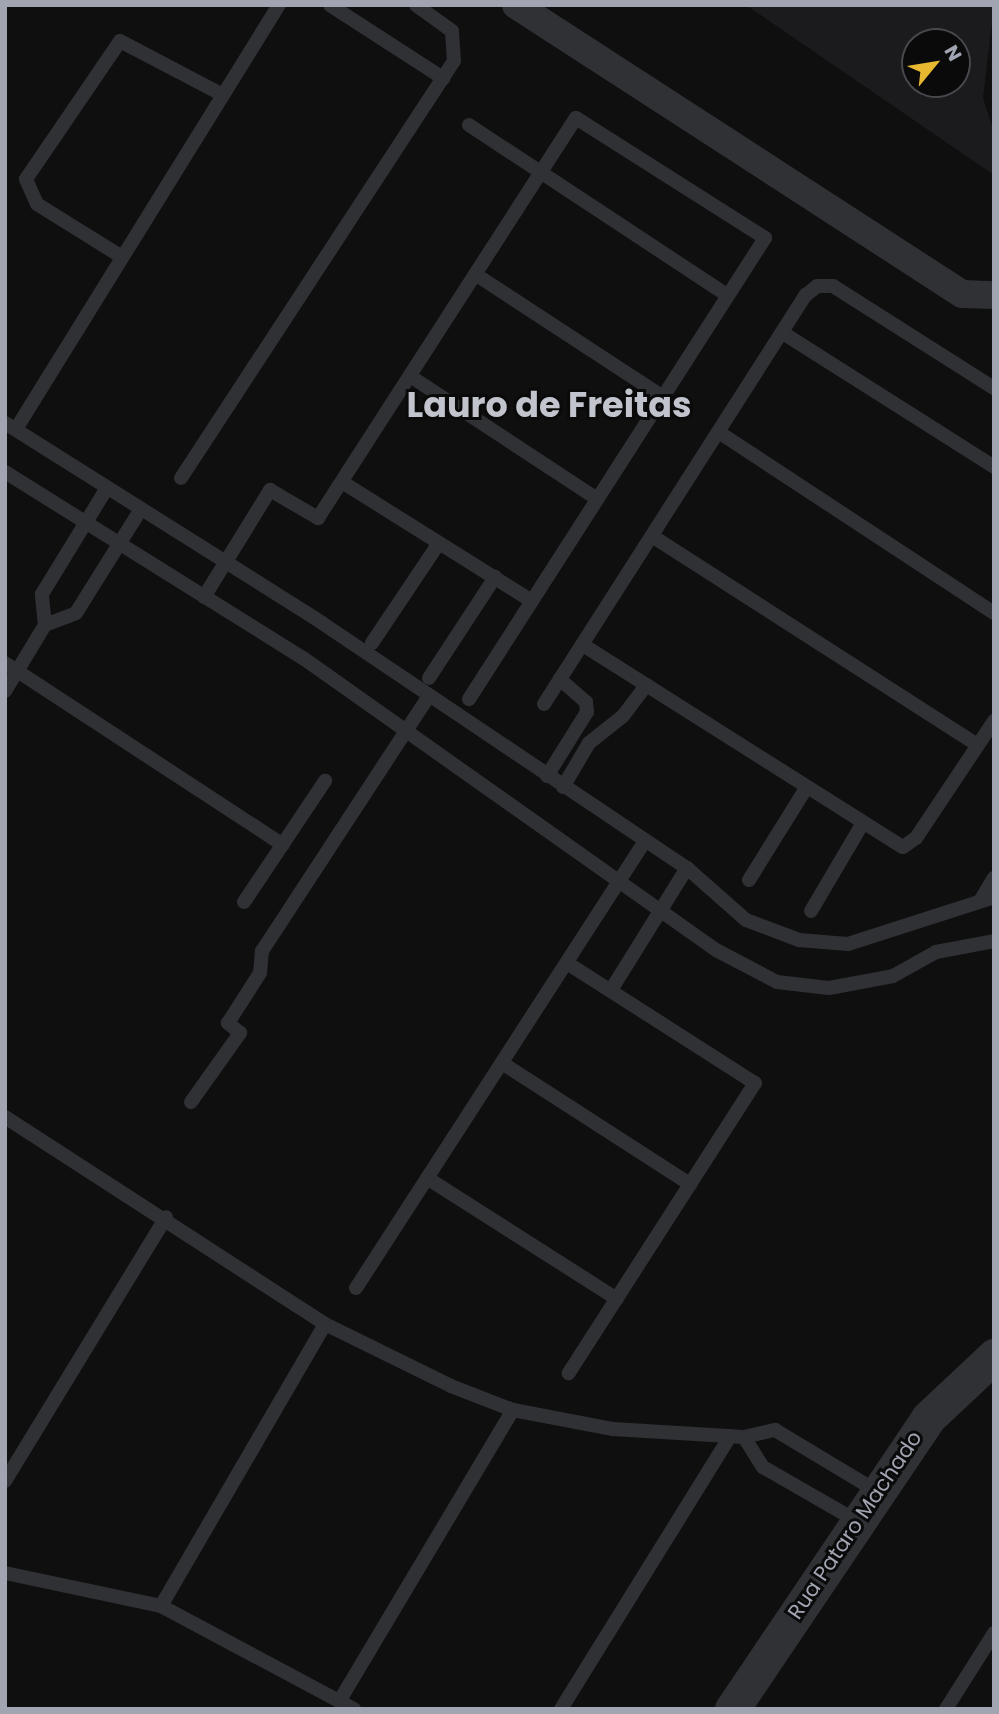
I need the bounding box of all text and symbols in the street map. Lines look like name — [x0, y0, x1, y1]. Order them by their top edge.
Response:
north arrow — [901, 28, 971, 98]
text: N — [938, 40, 968, 66]
district label: Lauro de Freitas — [406, 384, 692, 426]
street label: Rua Pataro Machado — [783, 1426, 927, 1624]

